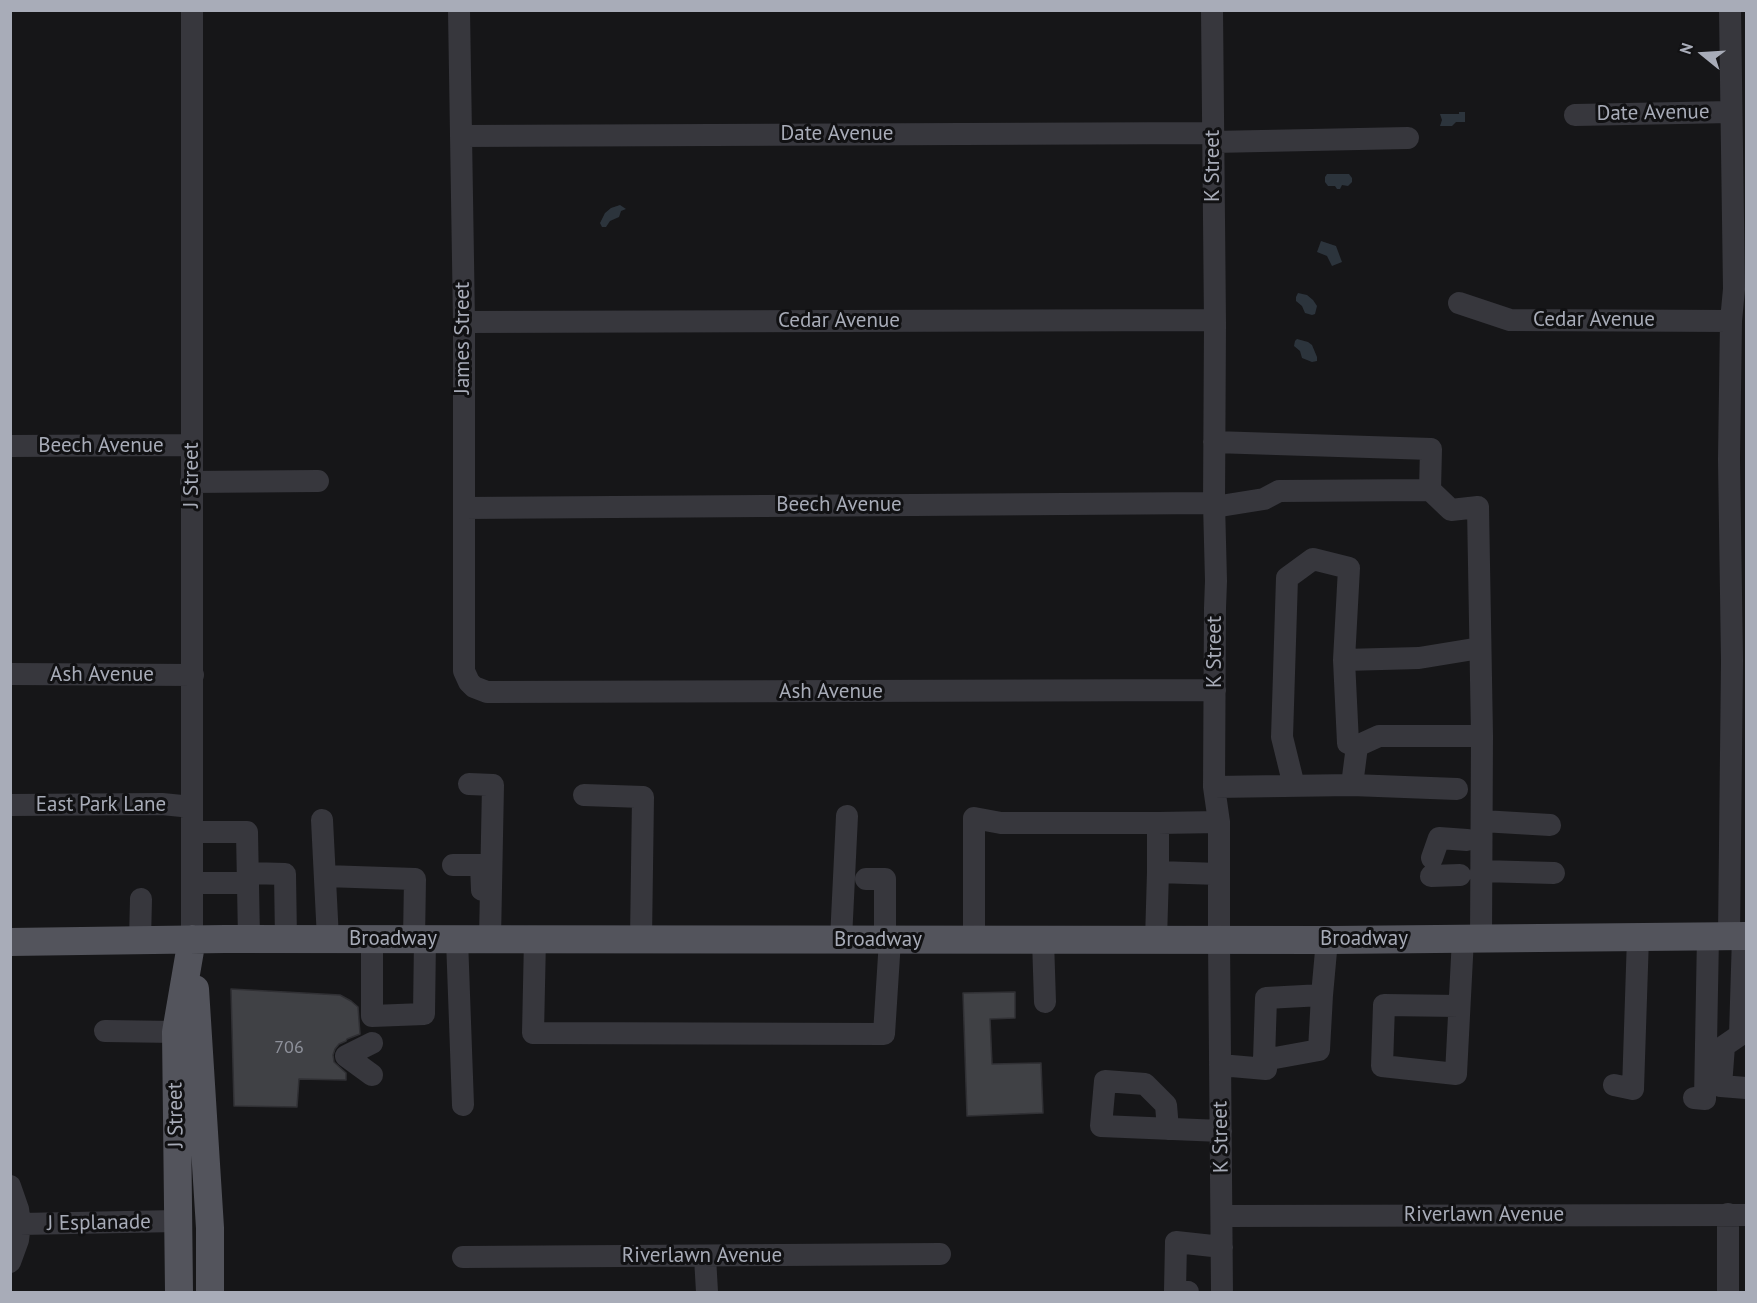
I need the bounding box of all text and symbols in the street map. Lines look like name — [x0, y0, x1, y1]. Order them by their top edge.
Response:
north arrow — [1673, 24, 1733, 84]
text: N — [1675, 40, 1697, 57]
street label: Date Avenue — [1596, 99, 1710, 127]
street label: Date Avenue — [781, 121, 893, 147]
street label: K Street — [1200, 130, 1226, 202]
street label: James Street — [450, 282, 476, 394]
street label: Cedar Avenue — [1533, 307, 1655, 333]
street label: Cedar Avenue — [778, 308, 900, 334]
street label: Beech Avenue — [38, 433, 164, 459]
street label: J Street — [179, 442, 205, 508]
street label: Beech Avenue — [776, 492, 902, 518]
street label: K Street — [1202, 616, 1228, 688]
street label: Ash Avenue — [50, 662, 154, 688]
street label: Ash Avenue — [779, 679, 883, 705]
street label: East Park Lane — [36, 792, 166, 818]
street label: Broadway — [349, 926, 437, 952]
street label: Broadway — [1320, 926, 1408, 952]
street label: Broadway — [834, 927, 922, 953]
house number: 706 — [274, 1037, 304, 1059]
street label: J Street — [163, 1082, 189, 1148]
street label: K Street — [1208, 1101, 1234, 1173]
street label: Riverlawn Avenue — [1404, 1202, 1564, 1228]
street label: J Esplanade — [47, 1209, 151, 1237]
street label: Riverlawn Avenue — [622, 1243, 782, 1269]

